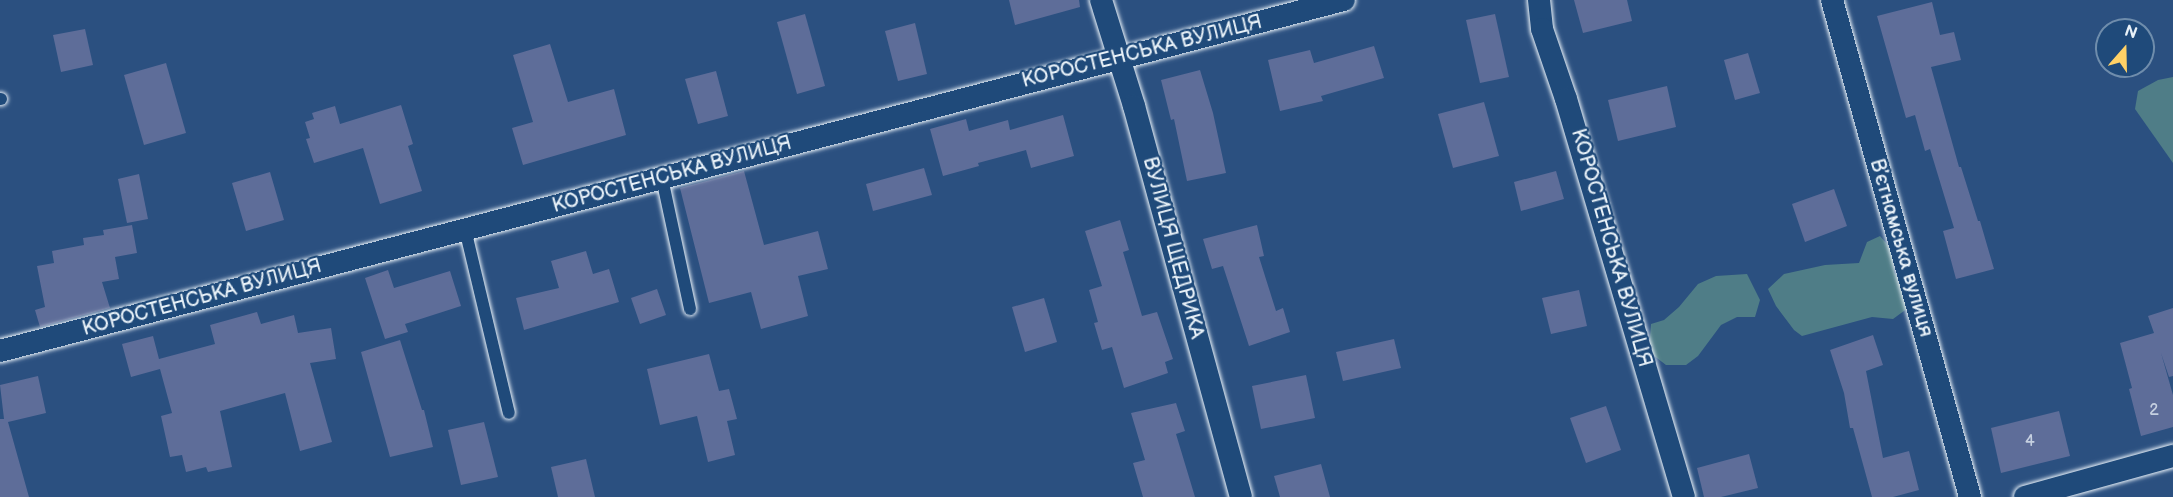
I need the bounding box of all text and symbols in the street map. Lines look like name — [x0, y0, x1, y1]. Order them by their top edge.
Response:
street label: КОРОСТЕНСЬКА ВУЛИЦЯ — [1019, 11, 1265, 93]
north arrow — [2095, 18, 2155, 78]
text: N — [2122, 22, 2140, 43]
street label: КОРОСТЕНСЬКА ВУЛИЦЯ — [1565, 126, 1657, 370]
street label: КОРОСТЕНСЬКА ВУЛИЦЯ — [550, 131, 794, 219]
street label: ВУЛИЦЯ ЩЕДРИКА — [1137, 154, 1209, 342]
street label: Вʼєтнамська вулиця — [1864, 156, 1938, 340]
street label: КОРОСТЕНСЬКА ВУЛИЦЯ — [80, 254, 324, 342]
house number: 2 — [2149, 401, 2159, 421]
house number: 4 — [2025, 432, 2035, 452]

